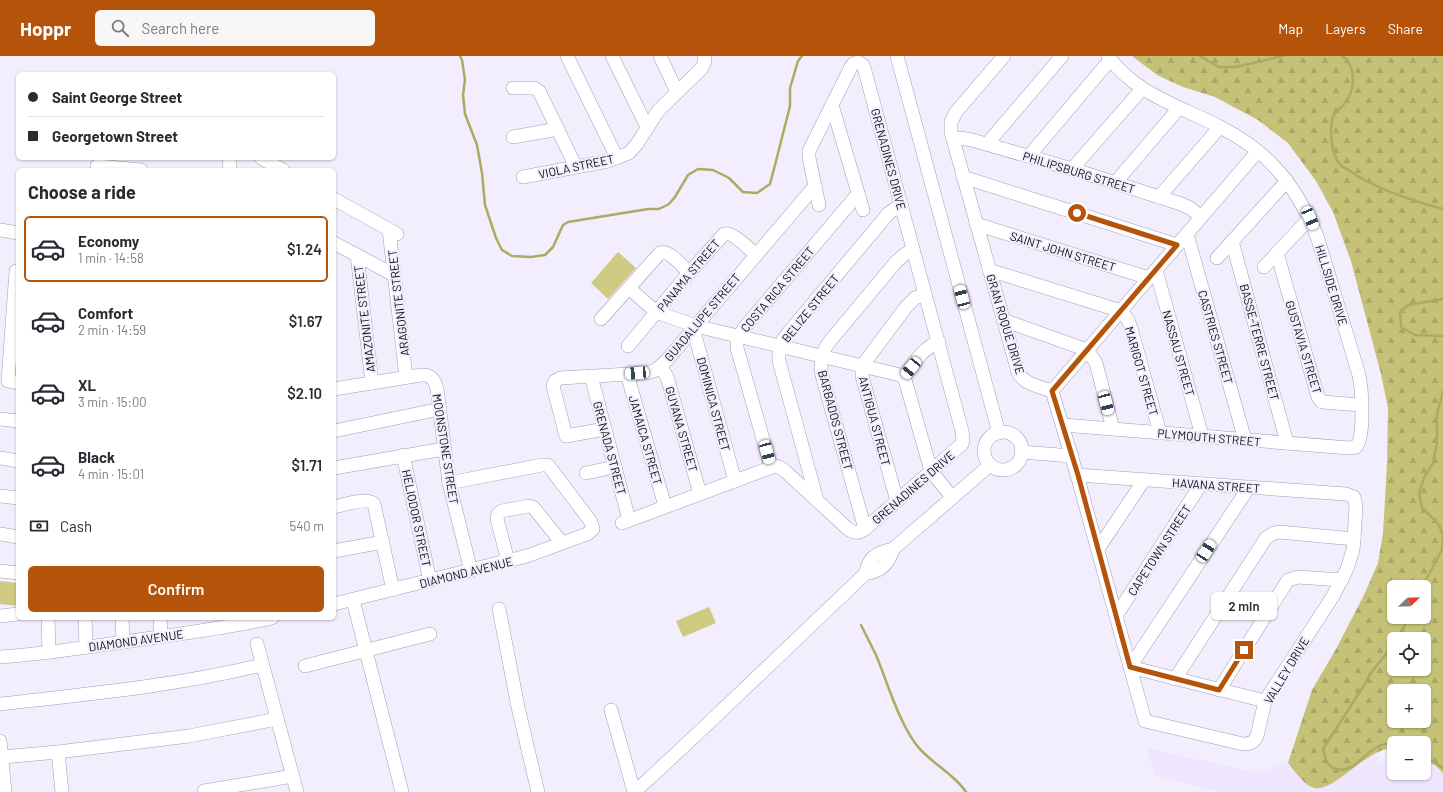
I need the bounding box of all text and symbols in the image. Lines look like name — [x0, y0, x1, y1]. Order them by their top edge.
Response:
search box — [95, 10, 375, 46]
text: Hoppr — [20, 17, 71, 40]
icon: search — [109, 17, 131, 39]
text: Search here — [141, 19, 219, 37]
text: Map — [1278, 20, 1303, 37]
text: Layers — [1325, 20, 1366, 37]
text: Share — [1388, 20, 1423, 37]
text: Saint George Street — [52, 88, 182, 106]
street label: GRENADINES DRIVE — [869, 107, 909, 211]
text: Georgetown Street — [52, 127, 178, 145]
street label: PHILIPSBURG STREET — [1021, 148, 1137, 196]
street label: VIOLA STREET — [537, 151, 615, 181]
text: Choose a ride — [28, 181, 136, 203]
route start — [1068, 204, 1086, 222]
car — [1300, 205, 1320, 231]
street label: SAINT JOHN STREET — [1009, 228, 1118, 274]
icon: car — [30, 231, 66, 267]
text: Economy — [78, 232, 139, 250]
street label: PANAMA STREET — [654, 236, 722, 314]
text: $1.24 — [287, 240, 322, 258]
street label: COSTA RICA STREET — [737, 243, 817, 334]
street label: HILLSIDE DRIVE — [1313, 243, 1351, 327]
street label: ARAGONITE STREET — [385, 249, 411, 357]
text: 1 min · 14:58 — [78, 250, 144, 266]
street label: AMAZONITE STREET — [350, 265, 377, 373]
street label: GUADALUPE STREET — [661, 270, 743, 364]
street label: BELIZE STREET — [778, 271, 842, 345]
street label: GRAN ROQUE DRIVE — [984, 272, 1028, 376]
street label: BASSE-TERRE STREET — [1238, 282, 1282, 402]
car — [953, 284, 971, 310]
street label: CASTRIES STREET — [1196, 288, 1236, 386]
street label: GUSTAVIA STREET — [1283, 299, 1325, 396]
icon: car — [30, 303, 66, 339]
text: Comfort — [78, 304, 133, 322]
street label: NASSAU STREET — [1160, 308, 1198, 398]
text: $1.67 — [289, 312, 322, 330]
text: 2 min · 14:59 — [78, 322, 146, 338]
street label: MARIGOT STREET — [1123, 325, 1162, 418]
street label: DOMINICA STREET — [695, 355, 733, 453]
car — [899, 355, 923, 381]
car — [625, 366, 649, 380]
street label: BARBADOS STREET — [816, 368, 856, 472]
icon: car — [30, 375, 66, 411]
street label: ANTIGUA STREET — [856, 375, 894, 468]
text: XL — [78, 376, 96, 394]
text: $2.10 — [287, 384, 322, 402]
street label: GUYANA STREET — [663, 385, 701, 474]
car — [1097, 390, 1115, 416]
street label: MOONSTONE STREET — [430, 393, 462, 506]
text: 3 min · 15:00 — [78, 394, 147, 410]
street label: JAMAICA STREET — [627, 394, 665, 486]
street label: GRENADA STREET — [591, 400, 629, 497]
street label: PLYMOUTH STREET — [1157, 426, 1261, 449]
car — [758, 439, 776, 465]
icon: car — [30, 447, 66, 483]
street label: GRENADINES DRIVE — [869, 447, 957, 527]
text: Black — [78, 448, 115, 466]
text: $1.71 — [291, 456, 322, 474]
text: 4 min · 15:01 — [78, 466, 144, 482]
street label: HELIODOR STREET — [400, 468, 434, 568]
street label: HAVANA STREET — [1172, 475, 1261, 495]
street label: CAPETOWN STREET — [1124, 502, 1194, 598]
icon: cash — [28, 515, 50, 537]
text: Cash — [60, 517, 92, 535]
text: 540 m — [289, 518, 324, 534]
car — [1194, 538, 1218, 564]
street label: DIAMOND AVENUE — [418, 554, 514, 590]
button: Confirm — [28, 566, 324, 612]
north arrow — [1387, 580, 1431, 624]
map controls — [1387, 580, 1431, 780]
callout: 2 min — [1211, 592, 1277, 620]
text: 2 min — [1229, 598, 1259, 614]
street label: DIAMOND AVENUE — [88, 626, 184, 654]
button: locate — [1387, 632, 1431, 676]
street label: VALLEY DRIVE — [1261, 634, 1311, 706]
route end — [1235, 641, 1253, 659]
button: + — [1387, 684, 1431, 728]
button: − — [1387, 736, 1431, 780]

